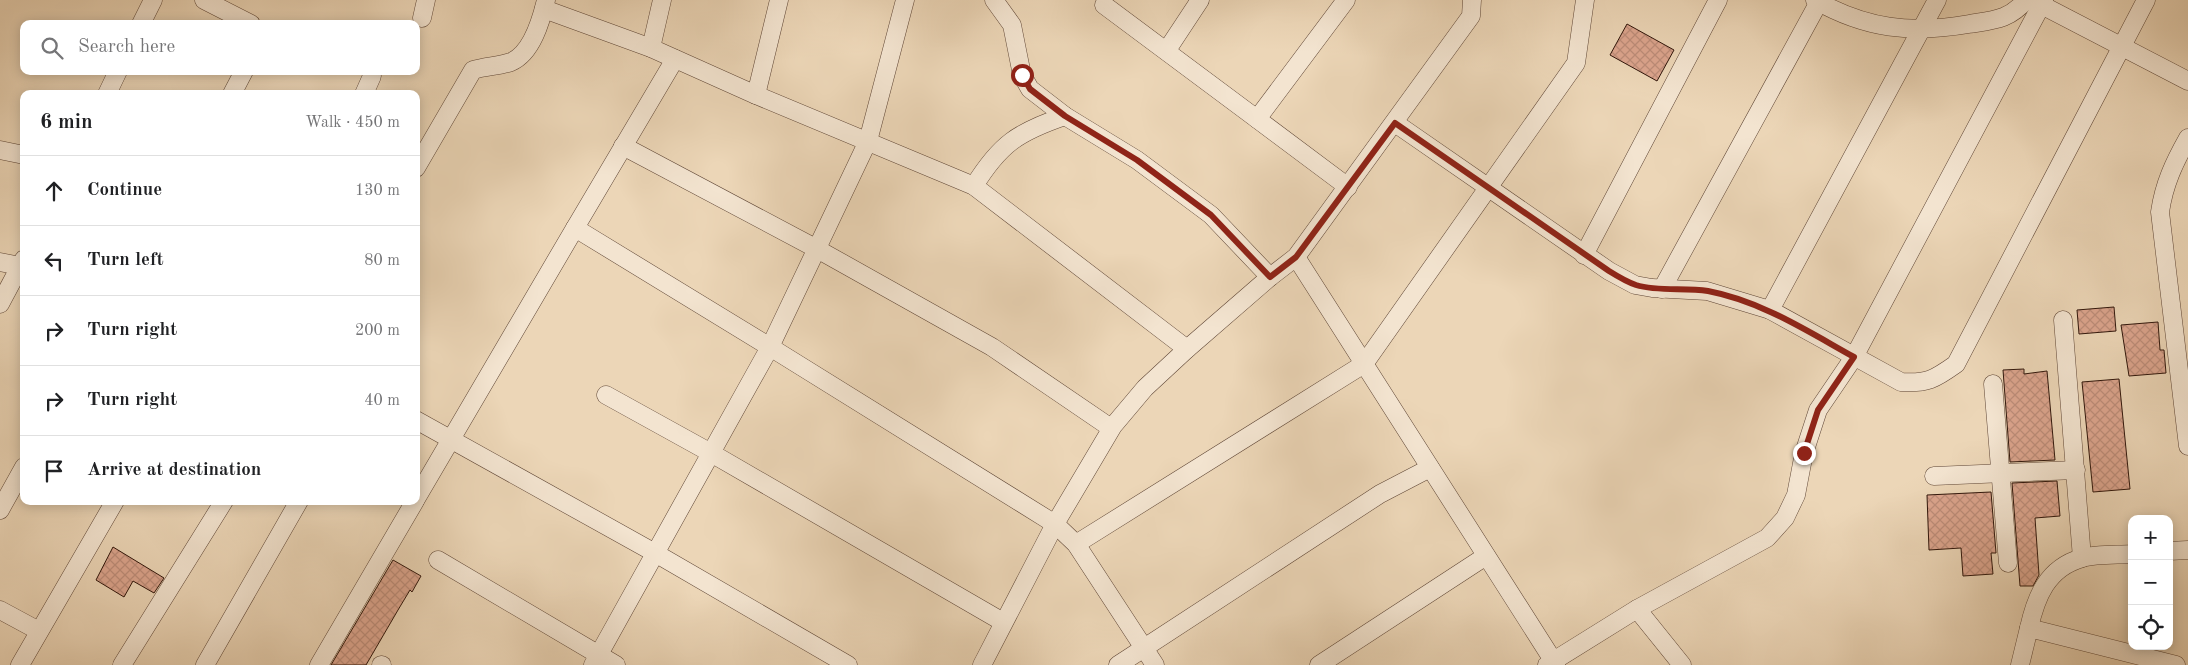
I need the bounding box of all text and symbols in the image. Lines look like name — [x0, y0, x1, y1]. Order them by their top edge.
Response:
search box — [20, 20, 420, 75]
icon: search — [38, 34, 66, 62]
text: Search here — [78, 38, 175, 57]
route start — [1011, 64, 1034, 87]
text: 6 min — [40, 112, 93, 133]
text: Walk · 450 m — [305, 115, 400, 131]
icon: ahead — [40, 177, 68, 205]
text: Continue — [87, 181, 162, 200]
text: 130 m — [355, 183, 400, 199]
icon: left — [40, 247, 68, 275]
text: Turn left — [87, 251, 164, 270]
text: 80 m — [364, 253, 400, 269]
icon: right — [40, 317, 68, 345]
text: Turn right — [87, 321, 177, 340]
text: 200 m — [355, 323, 400, 339]
icon: right — [40, 387, 68, 415]
text: Turn right — [87, 391, 177, 410]
text: 40 m — [364, 393, 400, 409]
route end — [1793, 442, 1816, 465]
icon: arrive — [40, 457, 68, 485]
text: Arrive at destination — [87, 461, 261, 480]
map controls — [2128, 515, 2173, 650]
button: + — [2128, 515, 2173, 560]
button: − — [2128, 560, 2173, 605]
button: locate — [2128, 605, 2173, 650]

